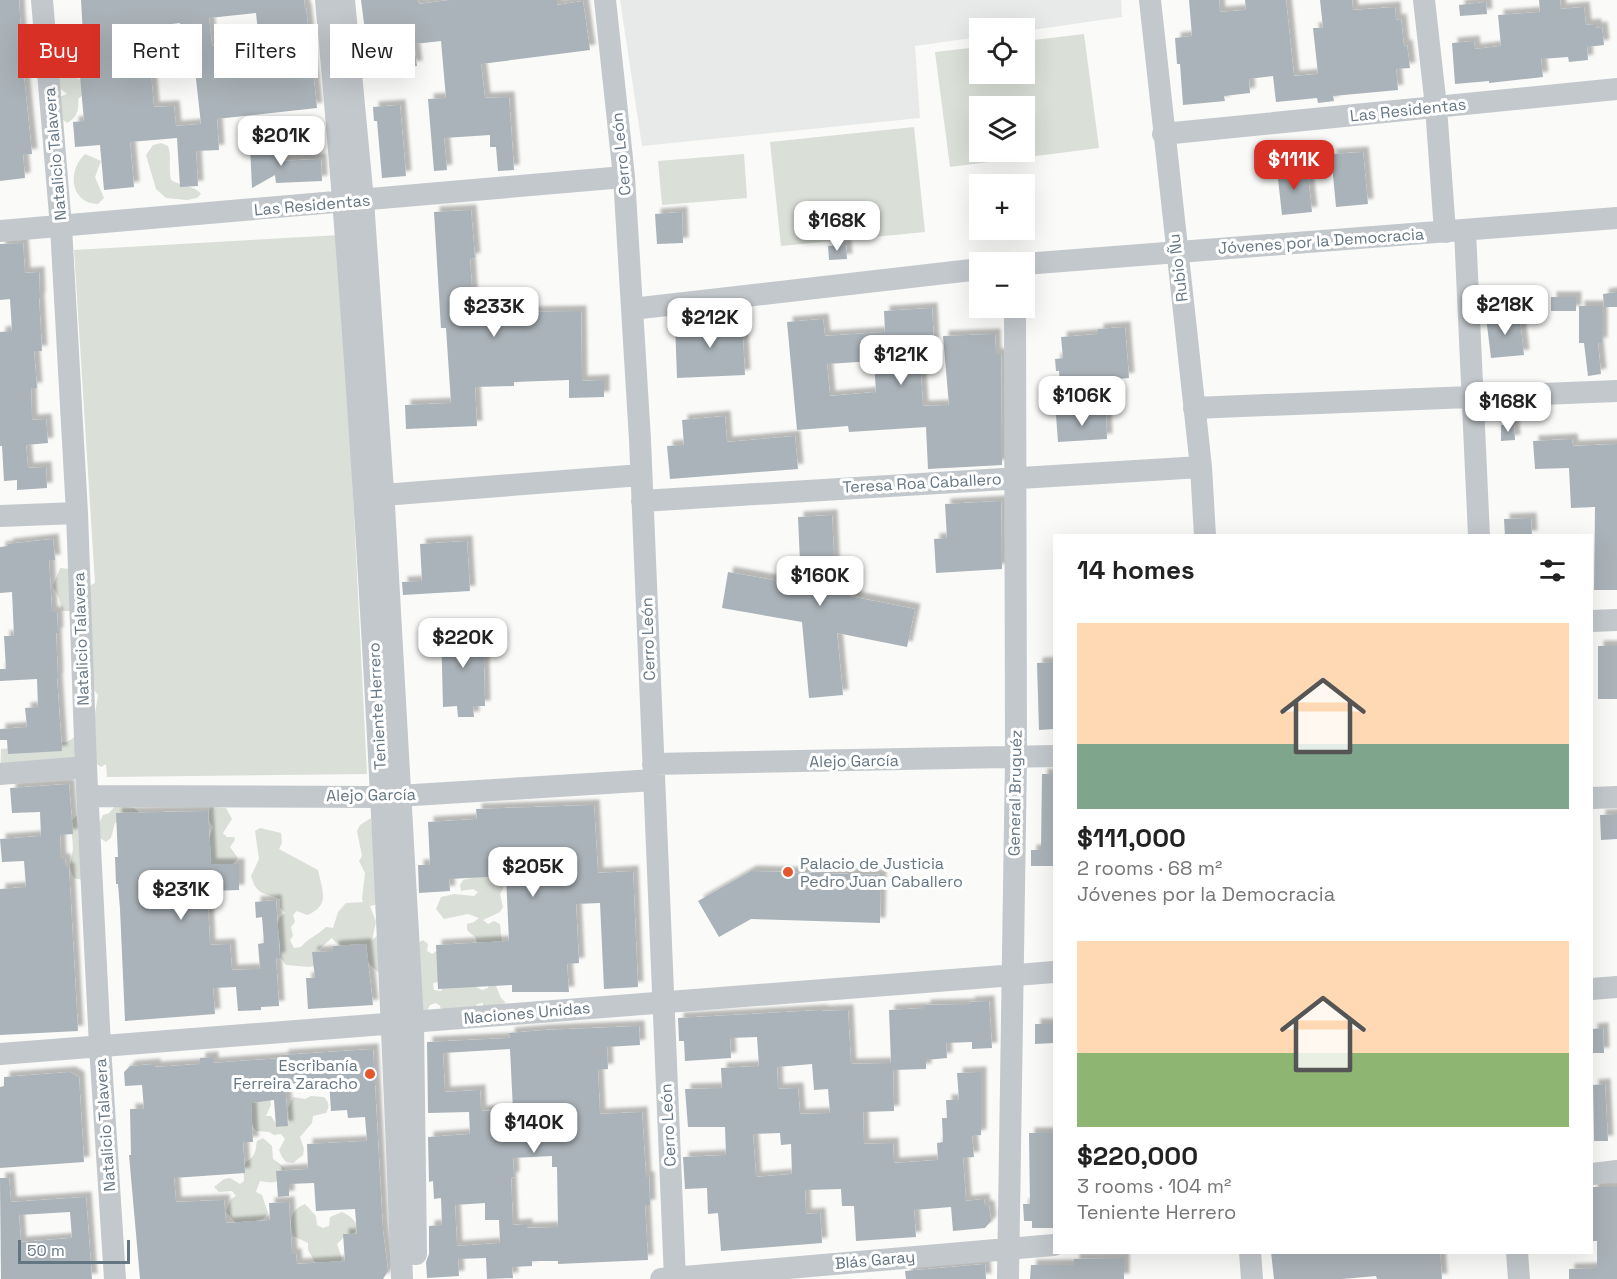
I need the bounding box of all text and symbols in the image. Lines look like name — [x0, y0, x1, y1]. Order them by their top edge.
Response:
map controls — [969, 18, 1035, 318]
button: locate — [969, 18, 1035, 84]
chip: Buy — [18, 24, 100, 78]
chip: Rent — [112, 24, 202, 78]
chip: Filters — [214, 24, 318, 78]
chip: New — [330, 24, 415, 78]
street label: Natalicio Talavera — [39, 87, 71, 221]
street label: Las Residentas — [1349, 93, 1467, 127]
button: layers — [969, 96, 1035, 162]
street label: Cerro León — [606, 111, 636, 197]
pin: $201K — [239, 116, 323, 167]
text: $201K — [252, 122, 310, 148]
pin: $111K — [1252, 140, 1336, 191]
text: $111K — [1268, 146, 1320, 172]
button: + — [969, 174, 1035, 240]
street label: Las Residentas — [253, 189, 371, 221]
pin: $168K — [795, 201, 879, 252]
text: $168K — [808, 207, 866, 233]
street label: Jóvenes por la Democracia — [1217, 223, 1425, 259]
street label: Rubio Ñu — [1163, 233, 1193, 303]
button: − — [969, 252, 1035, 318]
pin: $218K — [1463, 285, 1547, 336]
pin: $233K — [452, 287, 536, 338]
text: $218K — [1476, 291, 1534, 317]
text: $233K — [464, 293, 524, 319]
pin: $212K — [668, 298, 752, 349]
text: $212K — [681, 304, 739, 330]
pin: $121K — [859, 335, 943, 386]
text: $121K — [874, 341, 928, 367]
pin: $106K — [1040, 376, 1124, 427]
text: $106K — [1053, 382, 1112, 408]
pin: $168K — [1466, 382, 1550, 433]
text: $168K — [1479, 388, 1537, 414]
street label: Teresa Roa Caballero — [842, 468, 1002, 498]
text: 14 homes — [1077, 553, 1195, 587]
icon: filters — [1536, 554, 1569, 587]
pin: $160K — [778, 556, 862, 607]
text: $160K — [791, 562, 850, 588]
street label: Natalicio Talavera — [68, 572, 94, 706]
street label: Cerro León — [636, 597, 660, 681]
pin: $220K — [421, 618, 505, 669]
text: $220K — [432, 624, 494, 650]
street label: Teniente Herrero — [363, 642, 391, 770]
icon: home — [1269, 662, 1377, 770]
street label: General Bruguéz — [1003, 730, 1027, 856]
street label: Alejo García — [809, 750, 899, 772]
street label: Alejo García — [326, 784, 416, 806]
text: $111,000 — [1077, 821, 1186, 855]
pin: $205K — [491, 847, 575, 898]
text: $205K — [502, 853, 564, 879]
place label: Palacio de Justicia Pedro Juan Caballero — [800, 853, 963, 892]
text: 2 rooms · 68 m² — [1077, 855, 1222, 881]
marker: Palacio de Justicia Pedro Juan Caballero — [781, 865, 795, 879]
pin: $231K — [139, 870, 223, 921]
text: $231K — [152, 876, 210, 902]
text: Jóvenes por la Democracia — [1077, 881, 1335, 907]
icon: home — [1269, 980, 1377, 1088]
street label: Naciones Unidas — [463, 997, 591, 1029]
place label: Escribanía Ferreira Zaracho — [233, 1055, 358, 1094]
street label: Natalicio Talavera — [90, 1058, 120, 1192]
marker: Escribanía Ferreira Zaracho — [363, 1067, 377, 1081]
street label: Cerro León — [655, 1083, 681, 1167]
pin: $140K — [492, 1103, 576, 1154]
text: $140K — [504, 1109, 564, 1135]
text: $220,000 — [1077, 1139, 1198, 1173]
text: 3 rooms · 104 m² — [1077, 1173, 1231, 1199]
text: Teniente Herrero — [1077, 1199, 1236, 1225]
scale bar — [18, 1237, 130, 1264]
text: 50 m — [27, 1240, 65, 1261]
street label: Blás Garay — [834, 1246, 916, 1274]

